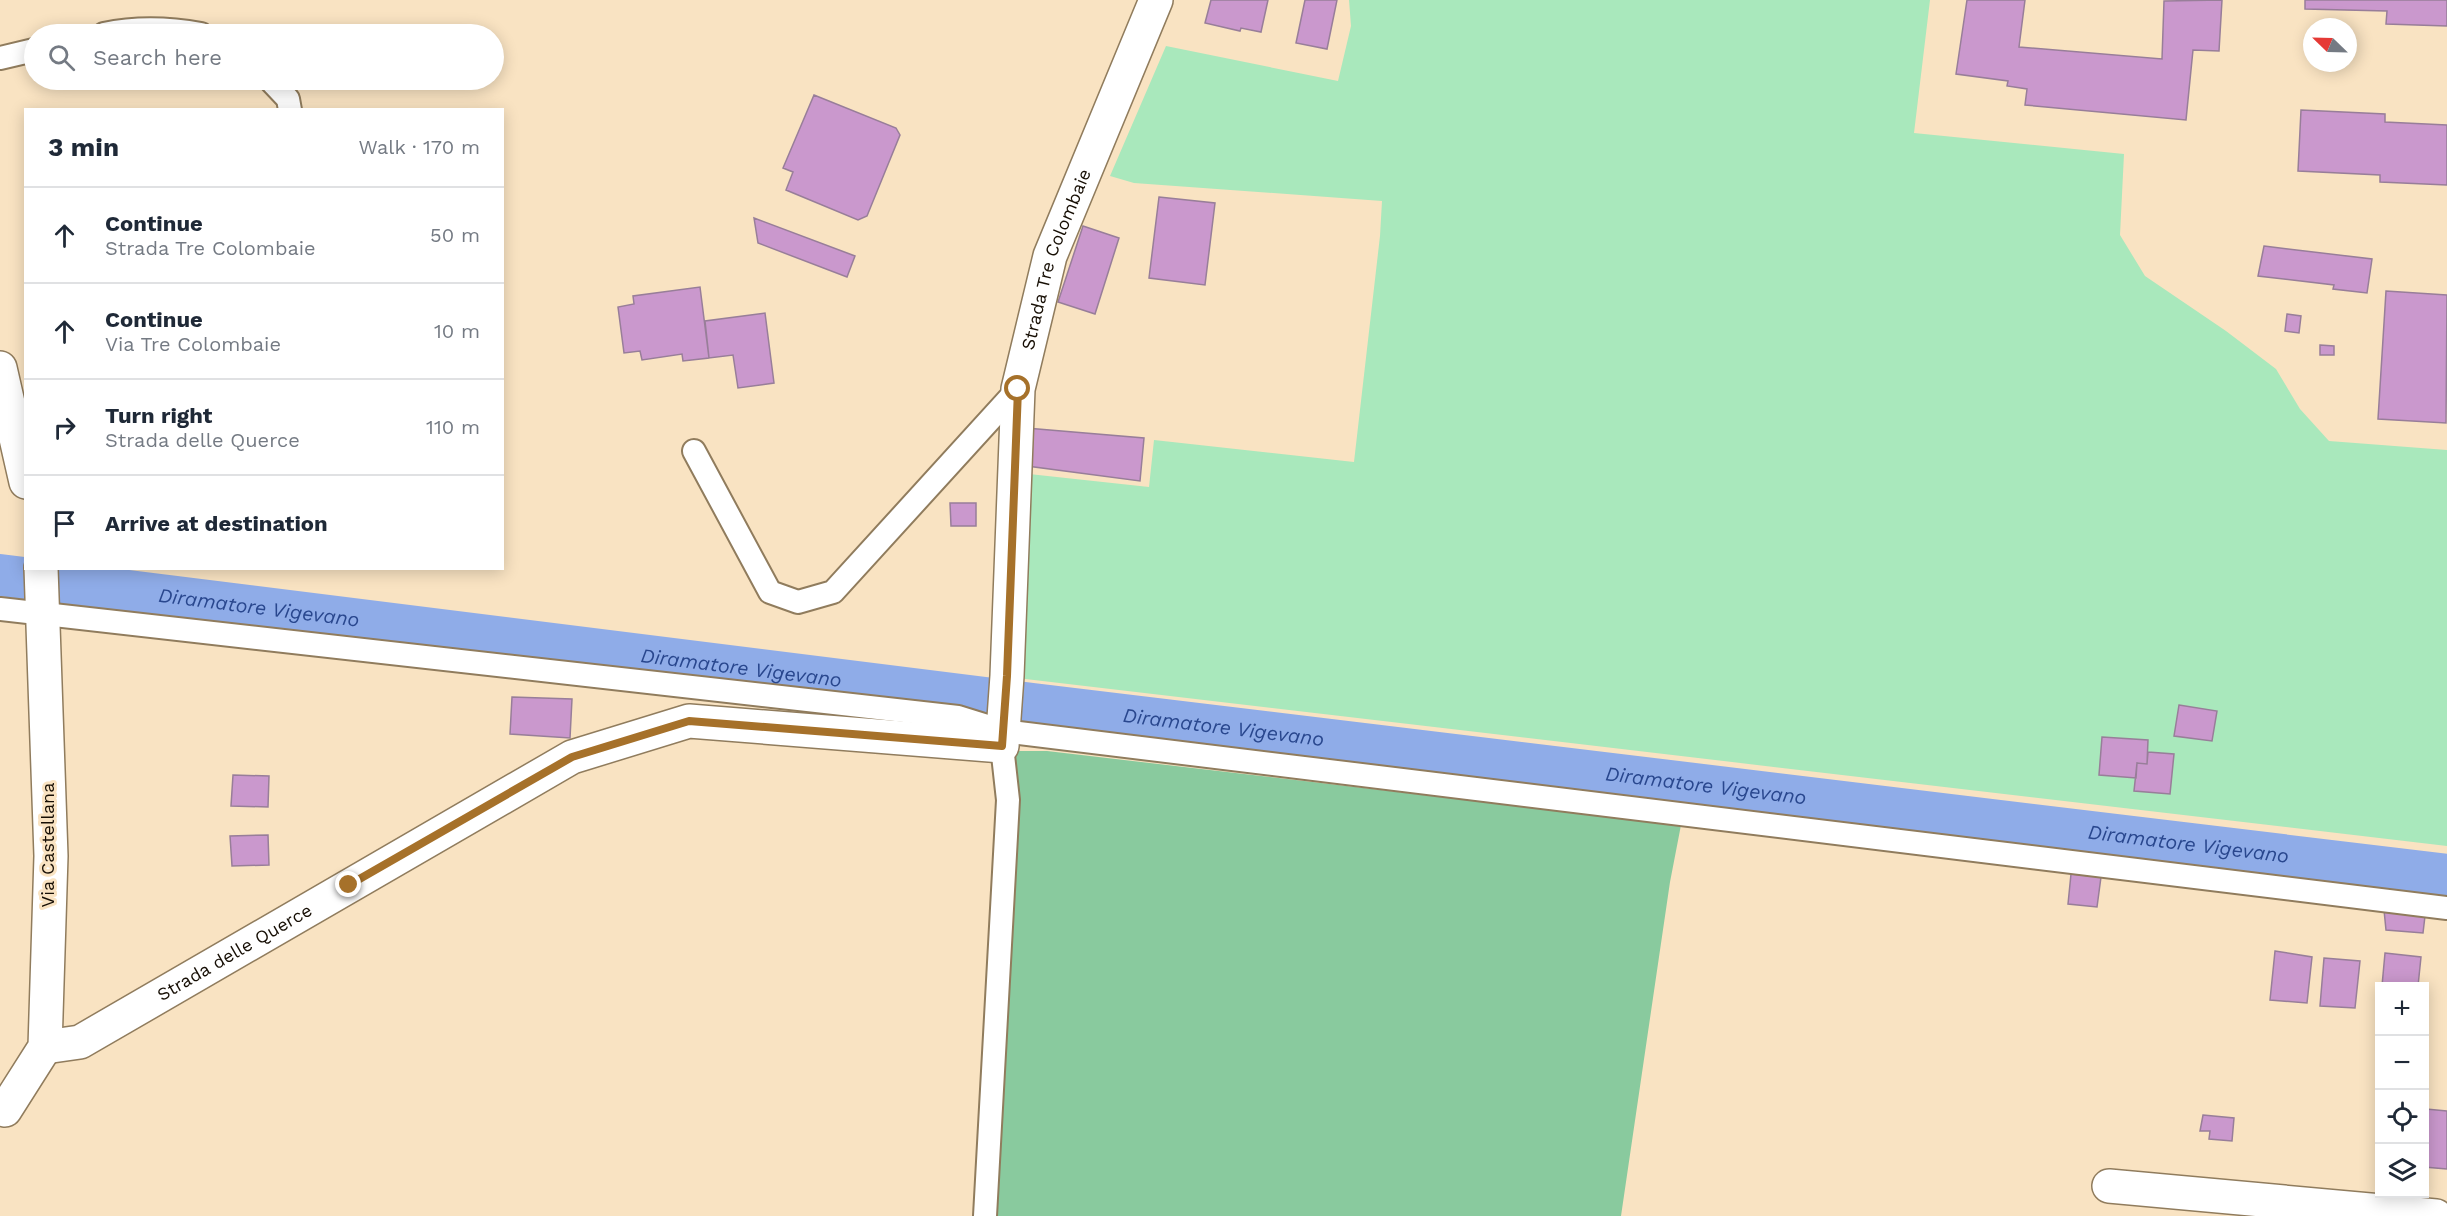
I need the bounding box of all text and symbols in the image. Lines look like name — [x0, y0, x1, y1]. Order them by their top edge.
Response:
north arrow — [2303, 18, 2357, 72]
search box — [24, 24, 504, 90]
icon: search — [45, 41, 78, 74]
text: Search here — [93, 45, 222, 70]
text: 3 min — [48, 132, 119, 162]
text: Walk · 170 m — [359, 135, 480, 159]
street label: Strada Tre Colombaie — [1017, 166, 1095, 352]
text: Continue — [105, 211, 203, 236]
icon: ahead — [48, 219, 81, 252]
text: 50 m — [430, 223, 480, 247]
text: Strada Tre Colombaie — [105, 236, 316, 260]
text: Continue — [105, 307, 203, 332]
icon: ahead — [48, 315, 81, 348]
text: 10 m — [434, 319, 480, 343]
text: Via Tre Colombaie — [105, 332, 281, 356]
route start — [1004, 375, 1030, 401]
text: Turn right — [105, 403, 212, 428]
icon: right — [48, 411, 81, 444]
text: 110 m — [426, 415, 480, 439]
text: Strada delle Querce — [105, 428, 300, 452]
icon: arrive — [48, 507, 81, 540]
text: Arrive at destination — [105, 511, 328, 536]
water label: Diramatore Vigevano — [157, 583, 361, 632]
water label: Diramatore Vigevano — [639, 643, 843, 692]
water label: Diramatore Vigevano — [1122, 703, 1325, 751]
water label: Diramatore Vigevano — [1604, 761, 1808, 809]
street label: Via Castellana — [37, 783, 58, 907]
water label: Diramatore Vigevano — [2087, 820, 2290, 868]
route end — [335, 871, 361, 897]
street label: Strada delle Querce — [153, 899, 315, 1005]
map controls — [2375, 982, 2429, 1198]
button: + — [2375, 982, 2429, 1036]
button: − — [2375, 1036, 2429, 1090]
button: locate — [2375, 1090, 2429, 1144]
button: layers — [2375, 1144, 2429, 1198]

